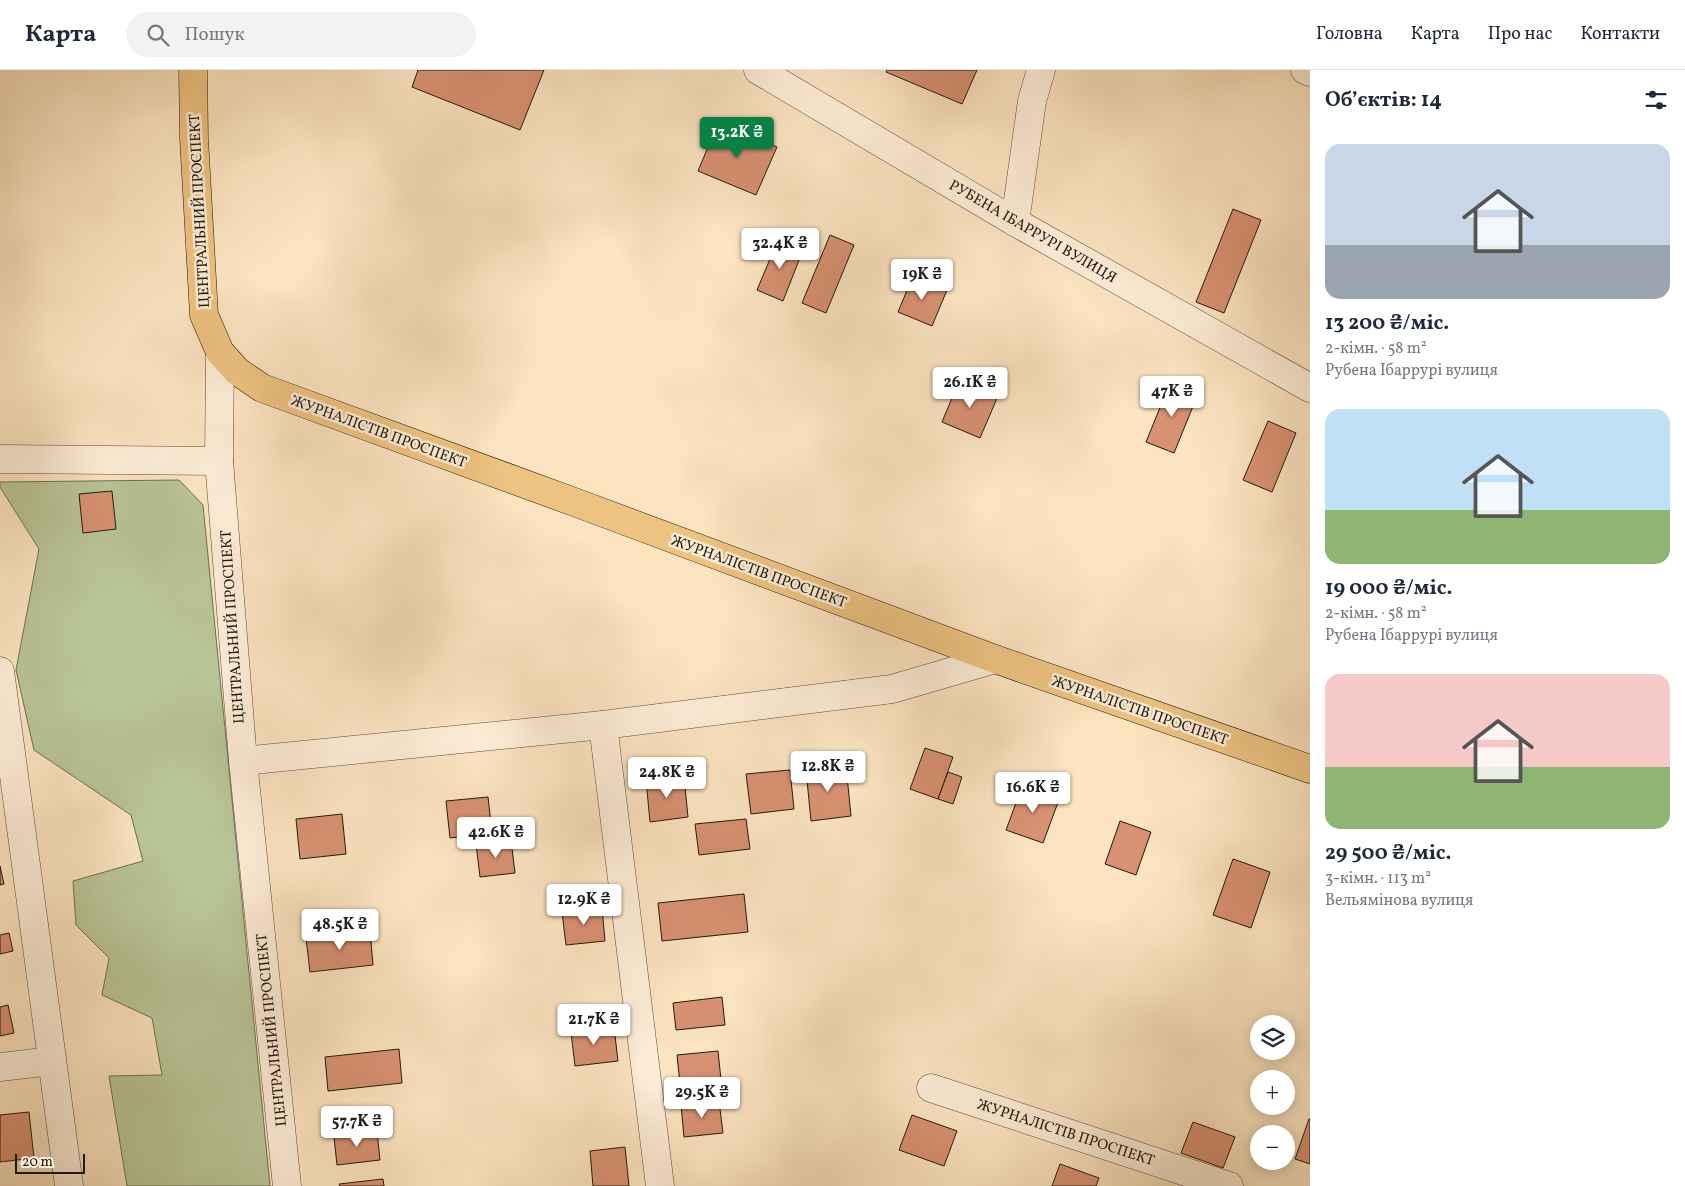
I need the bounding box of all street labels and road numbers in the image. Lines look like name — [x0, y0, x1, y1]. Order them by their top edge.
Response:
street label: ЦЕНТРАЛЬНИЙ ПРОСПЕКТ — [185, 113, 216, 308]
street label: РУБЕНА ІБАРРУРІ ВУЛИЦЯ — [944, 176, 1120, 289]
street label: ЖУРНАЛІСТІВ ПРОСПЕКТ — [288, 391, 469, 474]
street label: ЦЕНТРАЛЬНИЙ ПРОСПЕКТ — [216, 529, 251, 724]
street label: ЖУРНАЛІСТІВ ПРОСПЕКТ — [668, 531, 849, 614]
street label: ЖУРНАЛІСТІВ ПРОСПЕКТ — [1048, 671, 1231, 752]
street label: ЦЕНТРАЛЬНИЙ ПРОСПЕКТ — [252, 932, 293, 1127]
street label: ЖУРНАЛІСТІВ ПРОСПЕКТ — [974, 1095, 1157, 1172]

